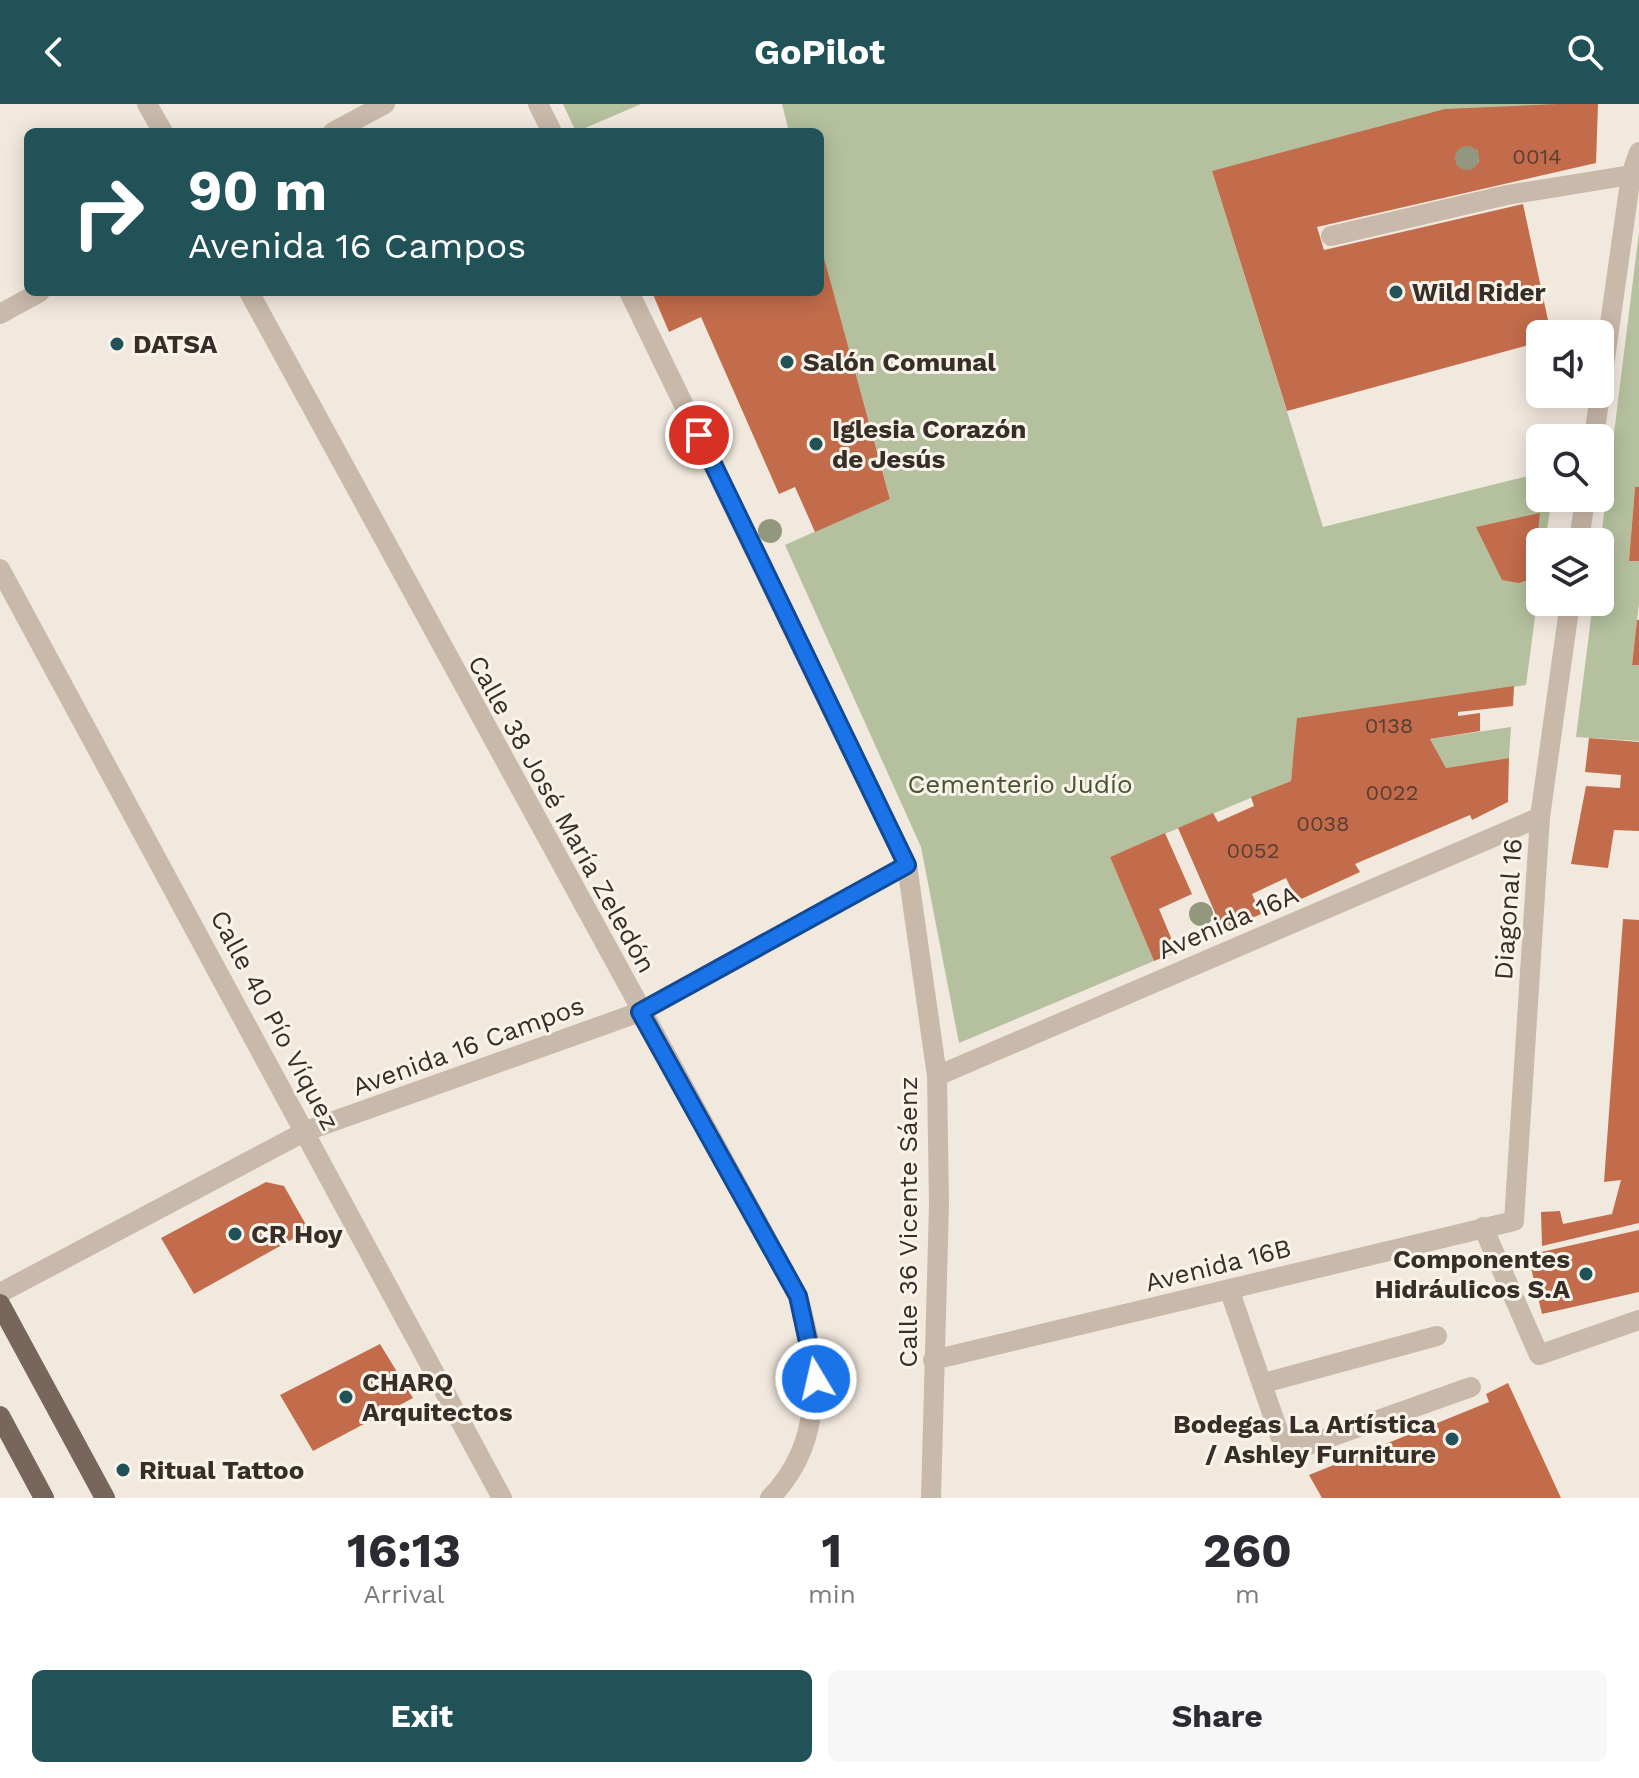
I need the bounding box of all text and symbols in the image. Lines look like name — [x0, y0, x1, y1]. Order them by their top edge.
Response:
icon: back — [32, 30, 76, 74]
icon: search — [1563, 30, 1607, 74]
text: GoPilot — [754, 31, 885, 73]
house number: 0014 — [1512, 144, 1562, 169]
text: 90 m — [188, 158, 327, 224]
icon: right — [56, 160, 160, 264]
text: Avenida 16 Campos — [188, 225, 526, 267]
place label: Wild Rider — [1412, 277, 1547, 307]
marker: Wild Rider — [1387, 283, 1405, 301]
map controls — [1526, 320, 1614, 616]
button: sound — [1526, 320, 1614, 408]
place label: DATSA — [133, 329, 218, 359]
marker: DATSA — [108, 335, 126, 353]
place label: Salón Comunal — [803, 347, 996, 377]
marker: Salón Comunal — [778, 353, 796, 371]
pin — [665, 401, 733, 469]
icon: arrive — [677, 413, 721, 457]
place label: Iglesia Corazón de Jesús — [832, 414, 1026, 474]
button: search — [1526, 424, 1614, 512]
marker: Iglesia Corazón de Jesús — [807, 435, 825, 453]
button: layers — [1526, 528, 1614, 616]
street label: Calle 38 José María Zeledón — [462, 650, 662, 978]
house number: 0138 — [1365, 713, 1413, 738]
park label: Cementerio Judío — [907, 769, 1133, 799]
house number: 0022 — [1365, 780, 1419, 805]
house number: 0038 — [1296, 811, 1350, 836]
street label: Diagonal 16 — [1488, 837, 1528, 981]
house number: 0052 — [1227, 838, 1280, 863]
street label: Avenida 16A — [1153, 879, 1303, 965]
street label: Calle 40 Pío Víquez — [204, 905, 346, 1135]
street label: Avenida 16 Campos — [348, 990, 588, 1102]
street label: Calle 36 Vicente Sáenz — [893, 1076, 923, 1368]
place label: CR Hoy — [251, 1219, 343, 1249]
marker: CR Hoy — [226, 1225, 244, 1243]
street label: Avenida 16B — [1142, 1232, 1294, 1298]
place label: Componentes Hidráulicos S.A — [1375, 1244, 1570, 1304]
marker: Componentes Hidráulicos S.A — [1577, 1265, 1595, 1283]
position arrow — [774, 1337, 858, 1421]
place label: CHARQ Arquitectos — [362, 1367, 513, 1427]
marker: CHARQ Arquitectos — [337, 1388, 355, 1406]
place label: Bodegas La Artística / Ashley Furniture — [1173, 1409, 1436, 1469]
marker: Bodegas La Artística / Ashley Furniture — [1443, 1430, 1461, 1448]
place label: Ritual Tattoo — [139, 1455, 304, 1485]
marker: Ritual Tattoo — [114, 1461, 132, 1479]
text: 16:13 — [347, 1522, 461, 1579]
text: 1 — [822, 1522, 842, 1579]
text: 260 — [1203, 1522, 1292, 1579]
text: Arrival — [363, 1579, 445, 1609]
text: min — [808, 1579, 856, 1609]
text: m — [1235, 1579, 1260, 1609]
button: Exit — [32, 1670, 812, 1762]
button: Share — [828, 1670, 1607, 1762]

